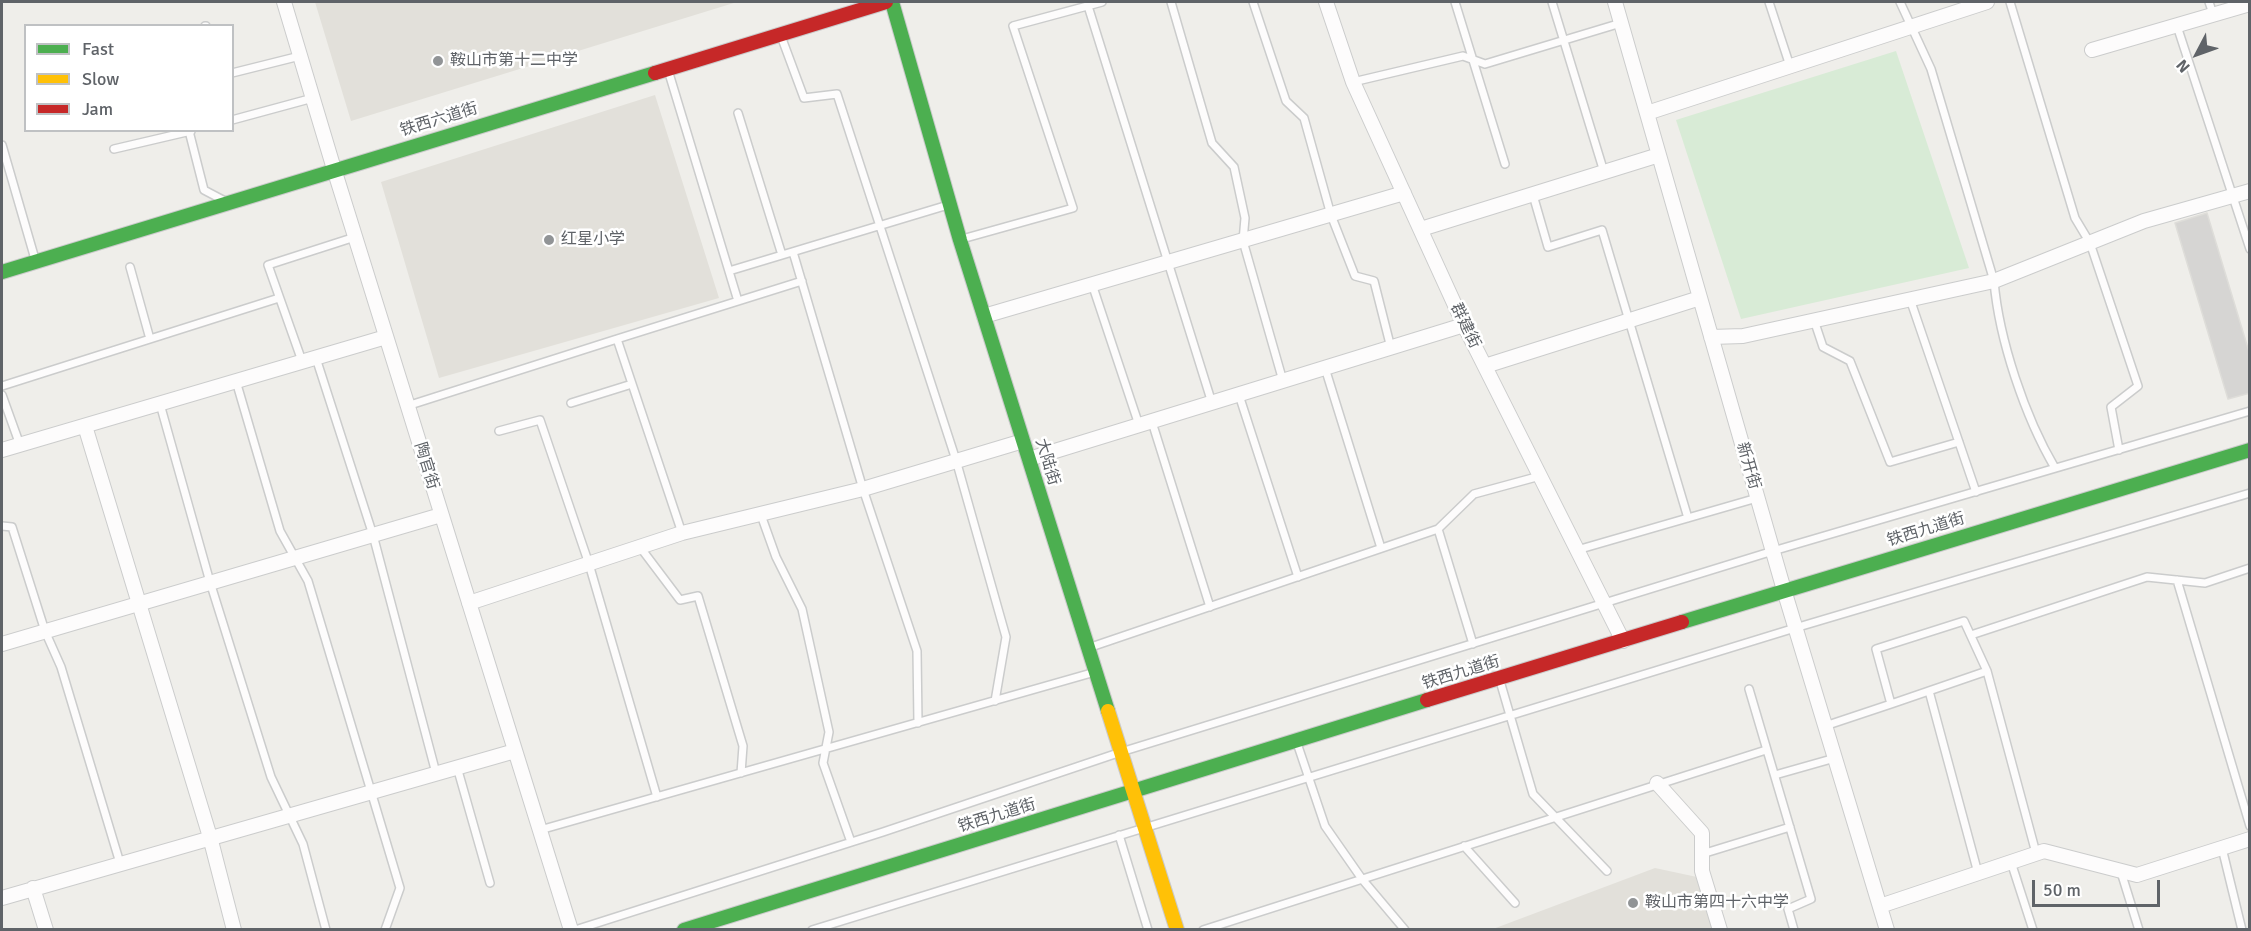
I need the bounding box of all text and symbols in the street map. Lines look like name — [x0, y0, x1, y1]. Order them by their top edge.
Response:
legend — [24, 24, 234, 132]
north arrow — [2167, 24, 2227, 84]
text: Fast — [82, 38, 114, 60]
place label: 鞍山市第十二中学 — [450, 51, 578, 71]
marker: 鞍山市第十二中学 — [431, 54, 445, 68]
text: N — [2172, 55, 2195, 77]
text: Slow — [82, 68, 119, 90]
text: Jam — [82, 98, 113, 120]
street label: 铁西六道街 — [398, 99, 480, 141]
place label: 红星小学 — [561, 230, 625, 250]
marker: 红星小学 — [542, 233, 556, 247]
street label: 群建街 — [1446, 300, 1484, 352]
street label: 大陆街 — [1031, 436, 1063, 488]
street label: 陶官街 — [410, 440, 442, 492]
street label: 新开街 — [1732, 440, 1764, 492]
street label: 铁西九道街 — [1885, 509, 1967, 551]
street label: 铁西九道街 — [1420, 652, 1502, 694]
street label: 铁西九道街 — [956, 795, 1038, 837]
scale bar — [2035, 868, 2162, 906]
text: 50 m — [2043, 879, 2081, 901]
place label: 鞍山市第四十六中学 — [1645, 893, 1789, 913]
marker: 鞍山市第四十六中学 — [1626, 896, 1640, 910]

